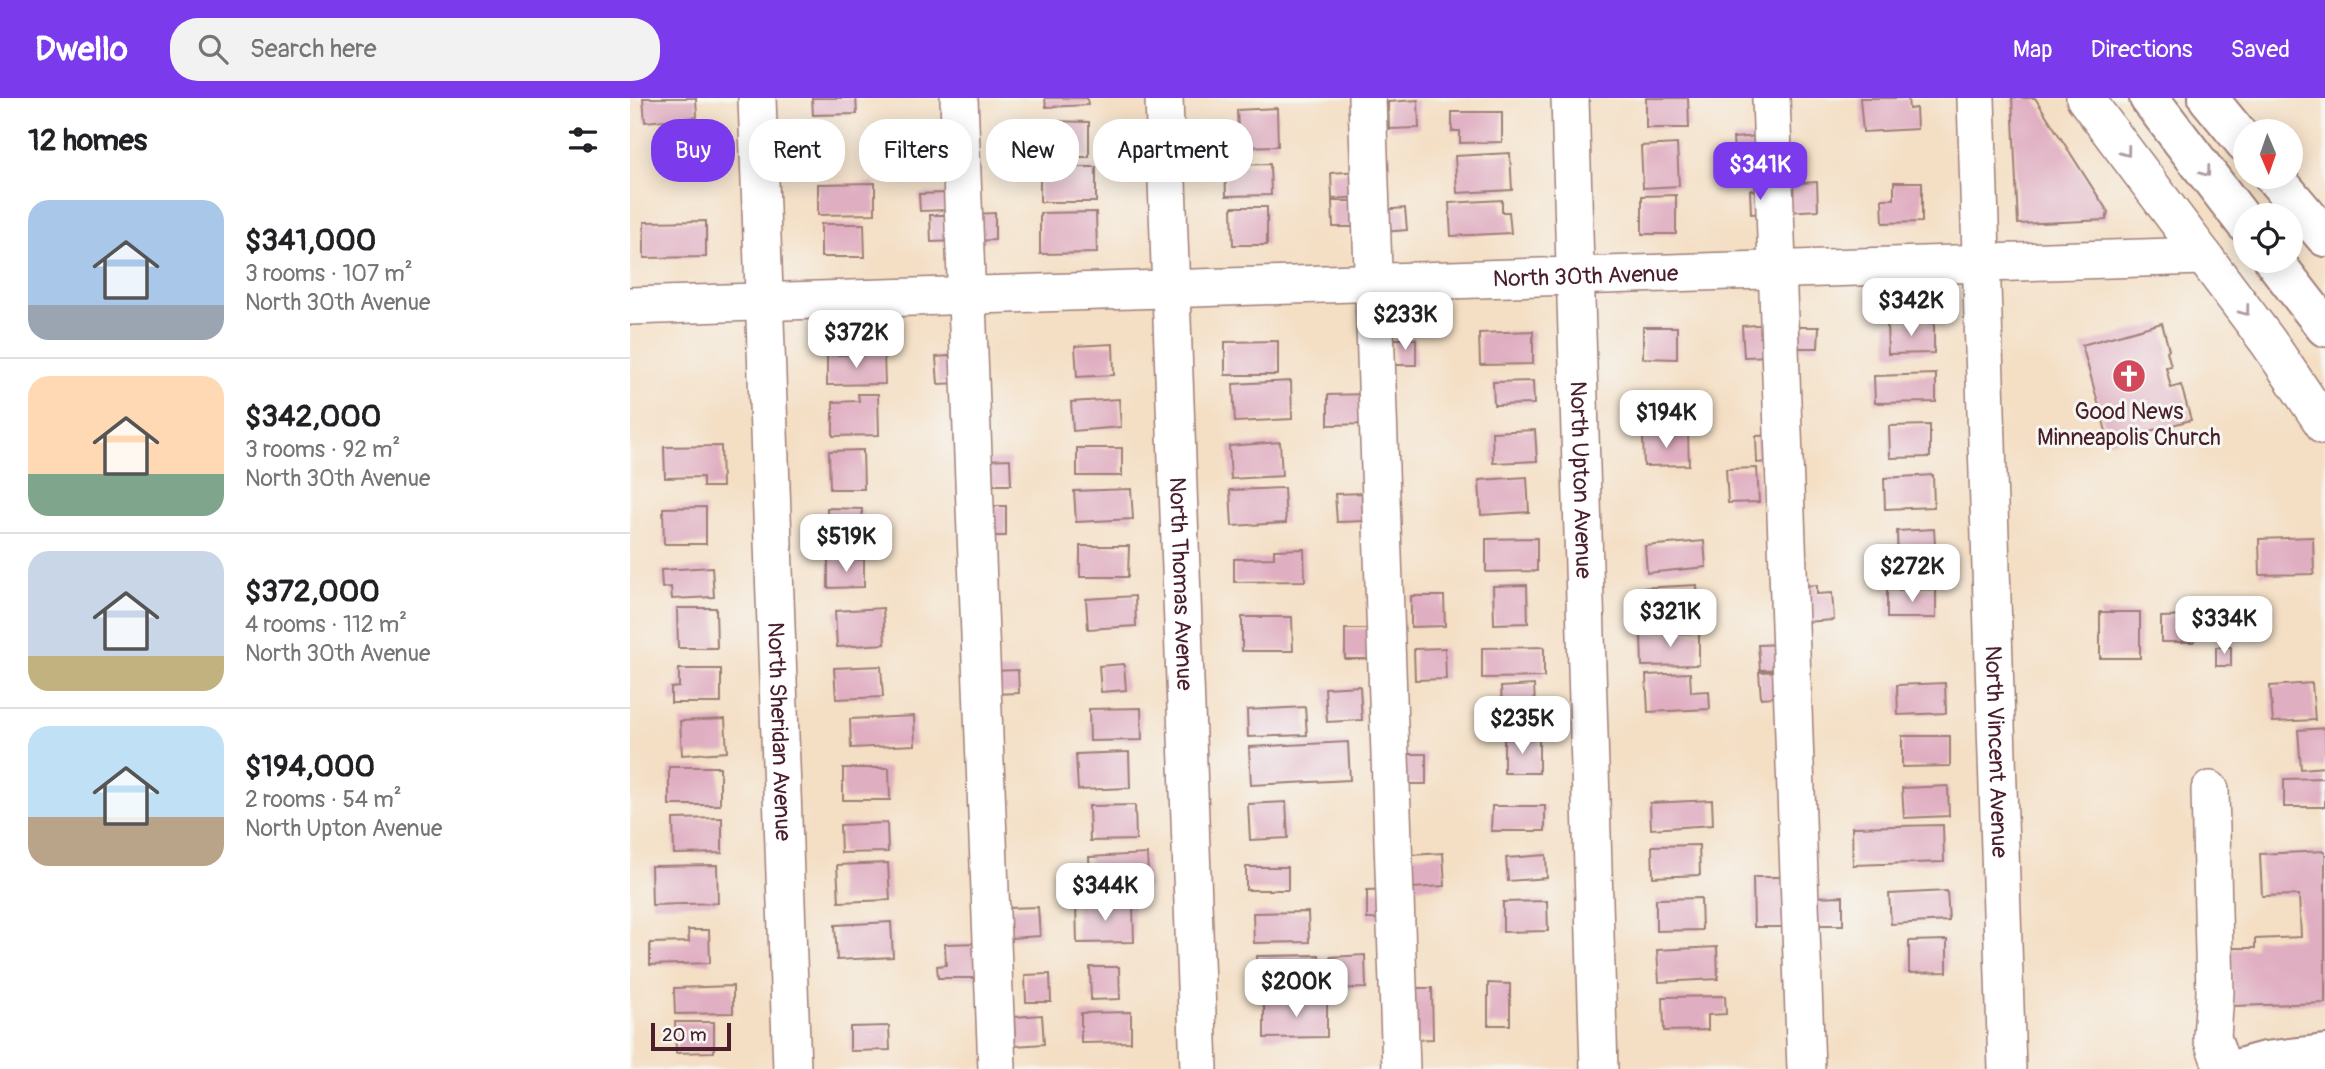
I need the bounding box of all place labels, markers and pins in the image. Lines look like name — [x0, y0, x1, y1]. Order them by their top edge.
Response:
pin: $341K — [1711, 142, 1809, 202]
pin: $342K — [1862, 278, 1960, 338]
pin: $233K — [1356, 292, 1454, 352]
pin: $372K — [807, 310, 905, 370]
church icon: Good News Minneapolis Church — [2110, 357, 2148, 395]
pin: $194K — [1617, 390, 1715, 450]
place label: Good News Minneapolis Church — [2037, 397, 2221, 452]
pin: $519K — [797, 514, 895, 574]
pin: $272K — [1863, 545, 1961, 604]
pin: $321K — [1621, 589, 1719, 649]
pin: $334K — [2175, 596, 2273, 656]
pin: $235K — [1473, 696, 1571, 756]
pin: $344K — [1056, 864, 1154, 923]
pin: $200K — [1247, 960, 1345, 1019]

